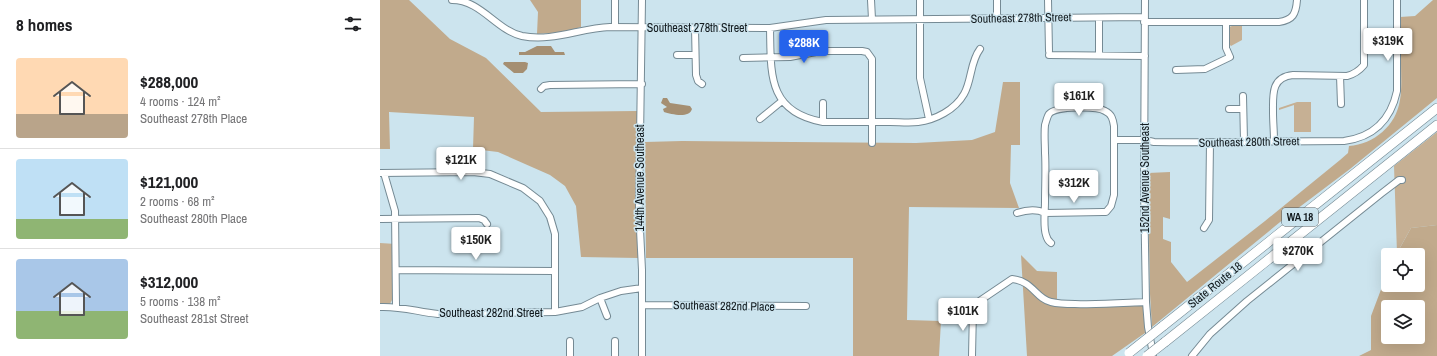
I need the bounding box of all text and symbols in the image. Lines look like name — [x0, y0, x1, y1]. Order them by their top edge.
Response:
street label: Southeast 278th Street — [971, 9, 1072, 27]
text: 8 homes — [16, 13, 73, 36]
icon: filters — [342, 13, 364, 35]
street label: Southeast 278th Street — [647, 20, 748, 36]
pin: $319K — [1360, 28, 1416, 62]
pin: $288K — [776, 30, 832, 64]
text: $319K — [1372, 32, 1404, 49]
text: $288K — [788, 34, 820, 51]
text: $288,000 — [140, 70, 198, 93]
icon: home — [48, 74, 96, 122]
pin: $161K — [1051, 83, 1107, 117]
text: $161K — [1063, 87, 1095, 104]
text: 4 rooms · 124 m² — [140, 93, 221, 110]
text: Southeast 278th Place — [140, 110, 247, 127]
street label: 152nd Avenue Southeast — [1137, 123, 1153, 233]
street label: 144th Avenue Southeast — [632, 124, 648, 232]
street label: Southeast 280th Street — [1199, 133, 1300, 151]
pin: $121K — [433, 147, 489, 181]
text: $121K — [445, 151, 477, 168]
text: $121,000 — [140, 170, 198, 193]
pin: $312K — [1046, 170, 1102, 204]
text: $312K — [1058, 174, 1090, 191]
icon: home — [48, 175, 96, 223]
text: 2 rooms · 68 m² — [140, 193, 215, 210]
road number: WA 18 — [1282, 208, 1318, 226]
text: Southeast 280th Place — [140, 210, 247, 227]
pin: $150K — [448, 227, 504, 261]
text: $150K — [460, 231, 492, 248]
pin: $270K — [1270, 238, 1326, 272]
text: $270K — [1282, 242, 1314, 259]
map controls — [1381, 248, 1425, 344]
button: locate — [1381, 248, 1425, 292]
street label: State Route 18 — [1184, 258, 1246, 312]
text: $312,000 — [140, 270, 198, 293]
icon: home — [48, 275, 96, 323]
text: 5 rooms · 138 m² — [140, 293, 221, 310]
street label: Southeast 282nd Place — [673, 297, 775, 315]
pin: $101K — [935, 298, 991, 332]
button: layers — [1381, 300, 1425, 344]
text: $101K — [947, 302, 979, 319]
street label: Southeast 282nd Street — [439, 305, 543, 321]
text: Southeast 281st Street — [140, 310, 248, 327]

